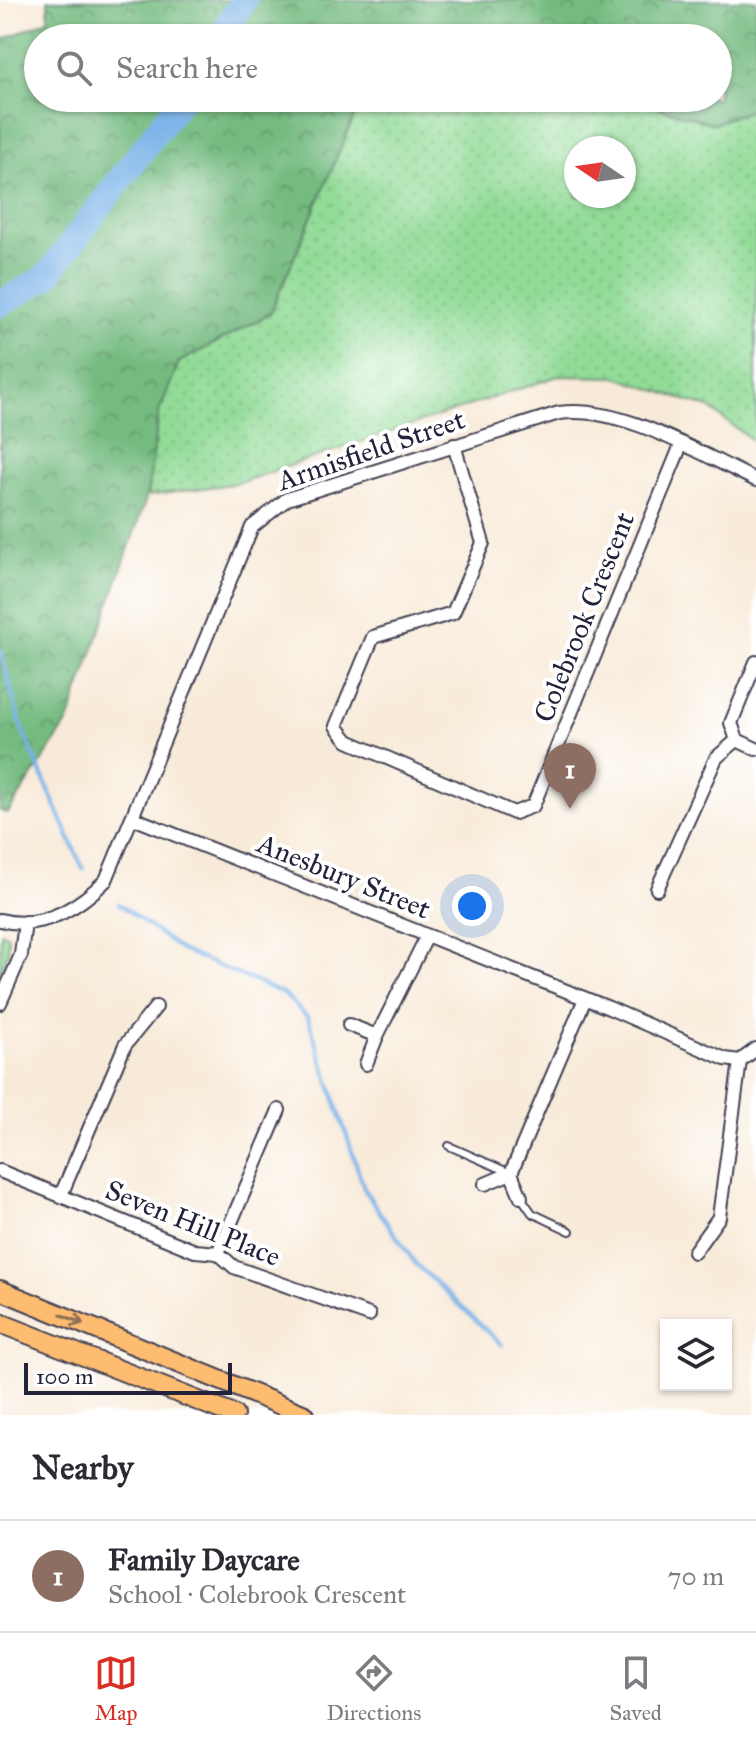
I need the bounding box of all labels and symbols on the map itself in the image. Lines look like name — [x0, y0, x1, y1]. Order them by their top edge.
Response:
north arrow — [564, 136, 636, 208]
street label: Armisfield Street — [272, 402, 469, 499]
street label: Colebrook Crescent — [526, 507, 642, 727]
pin: 1 — [544, 743, 596, 809]
street label: Anesbury Street — [251, 825, 436, 927]
your location — [452, 886, 492, 926]
street label: Seven Hill Place — [100, 1172, 286, 1274]
one-way arrow — [59, 1313, 84, 1328]
scale bar — [24, 1359, 232, 1395]

